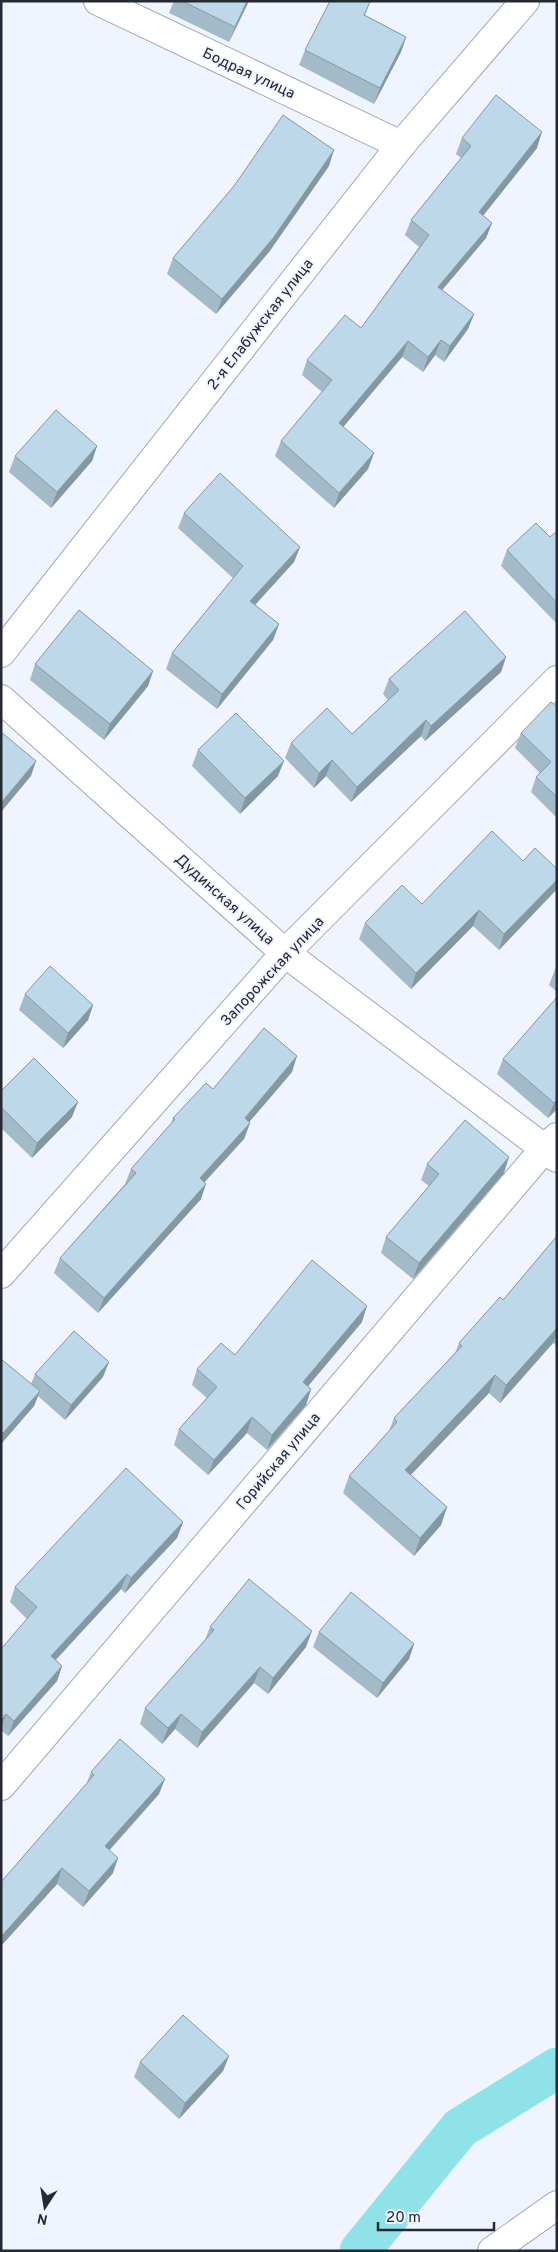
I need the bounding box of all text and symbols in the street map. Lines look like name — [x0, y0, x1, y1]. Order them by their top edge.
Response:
street label: Бодрая улица — [199, 45, 298, 104]
street label: 2-я Елабужская улица — [204, 256, 318, 394]
street label: Дудинская улица — [170, 850, 278, 950]
street label: Запорожская улица — [217, 913, 329, 1031]
street label: Горийская улица — [233, 1409, 325, 1514]
north arrow — [20, 2182, 70, 2232]
scale bar — [378, 2200, 494, 2232]
text: N — [36, 2209, 49, 2228]
text: 20 m — [386, 2209, 421, 2228]

